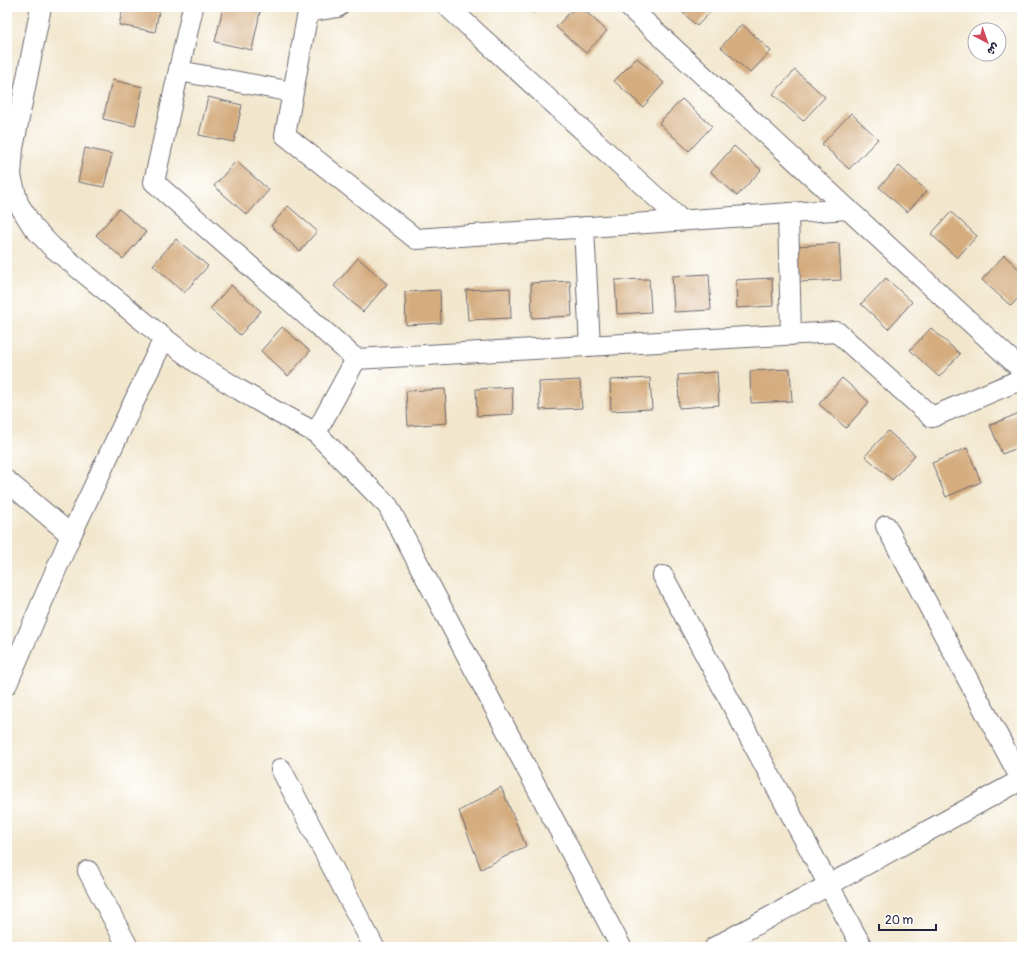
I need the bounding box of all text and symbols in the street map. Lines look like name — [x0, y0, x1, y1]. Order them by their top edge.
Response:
north arrow — [967, 22, 1007, 62]
text: ش — [984, 40, 1002, 58]
scale bar — [879, 906, 936, 932]
text: 20 m — [885, 913, 914, 928]

